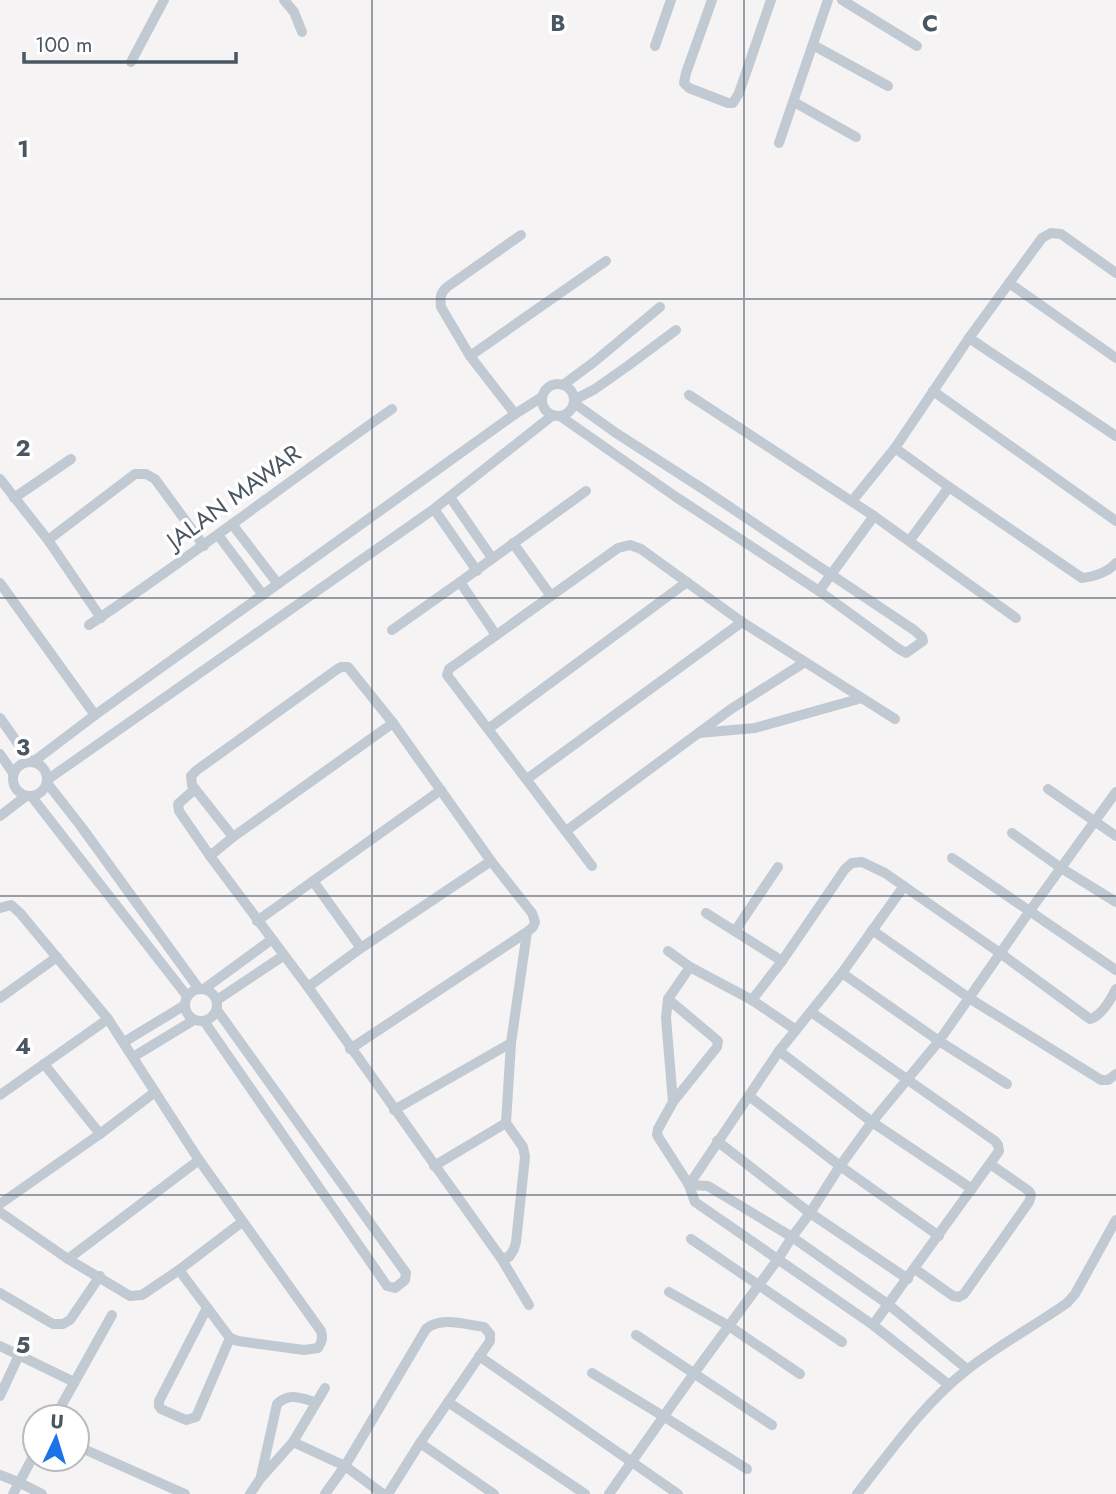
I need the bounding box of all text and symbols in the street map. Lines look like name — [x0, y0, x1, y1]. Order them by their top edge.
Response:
text: B — [550, 6, 566, 40]
text: C — [922, 6, 938, 40]
scale bar — [24, 21, 236, 65]
text: 100 m — [35, 30, 92, 60]
text: 1 — [17, 132, 29, 166]
text: 2 — [15, 431, 31, 465]
street label: JALAN MAWAR — [157, 436, 308, 559]
text: 3 — [16, 730, 30, 764]
text: 4 — [15, 1029, 31, 1063]
text: 5 — [16, 1328, 30, 1362]
north arrow — [21, 1403, 91, 1473]
text: U — [50, 1408, 65, 1435]

